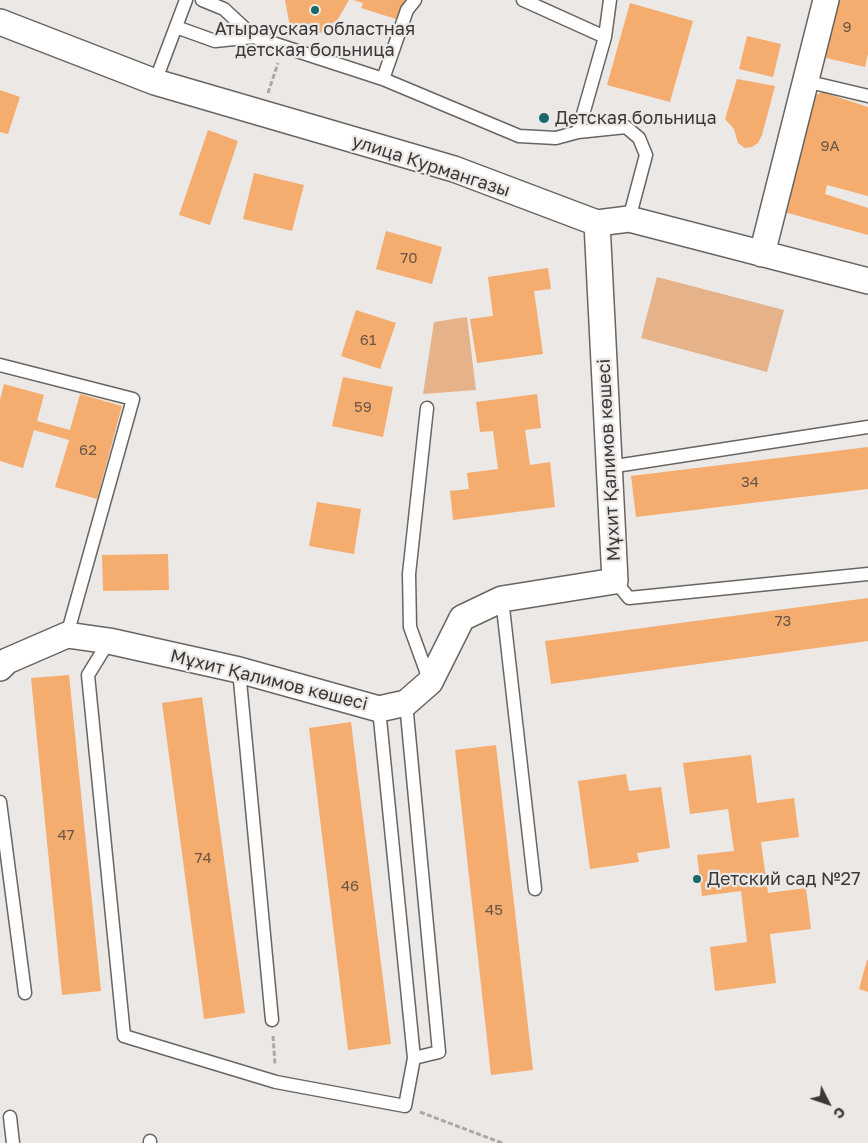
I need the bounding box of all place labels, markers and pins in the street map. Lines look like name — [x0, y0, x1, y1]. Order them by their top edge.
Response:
marker: Атырауская областная детская больница — [309, 4, 321, 16]
place label: Атырауская областная детская больница — [215, 18, 415, 60]
place label: Детская больница — [555, 107, 717, 129]
marker: Детская больница — [537, 111, 551, 125]
place label: Детский сад №27 — [707, 868, 861, 890]
marker: Детский сад №27 — [691, 873, 703, 885]

